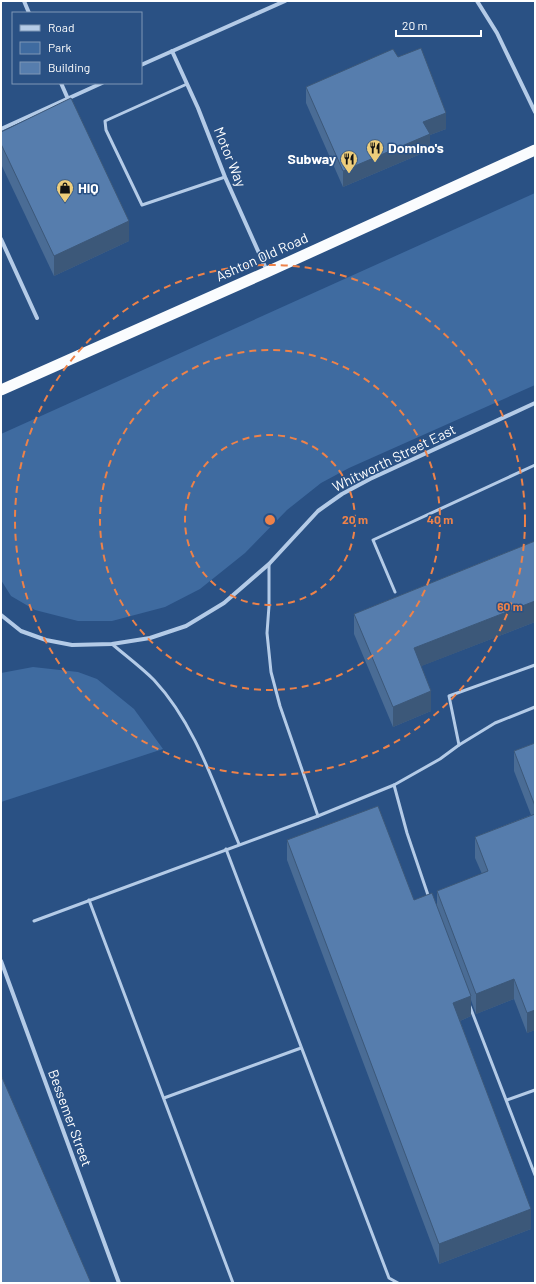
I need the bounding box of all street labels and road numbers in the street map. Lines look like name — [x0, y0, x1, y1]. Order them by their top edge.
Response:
street label: Motor Way — [211, 124, 250, 190]
street label: Ashton Old Road — [213, 229, 310, 284]
street label: Whitworth Street East — [329, 420, 458, 495]
street label: Bessemer Street — [45, 1067, 96, 1169]

